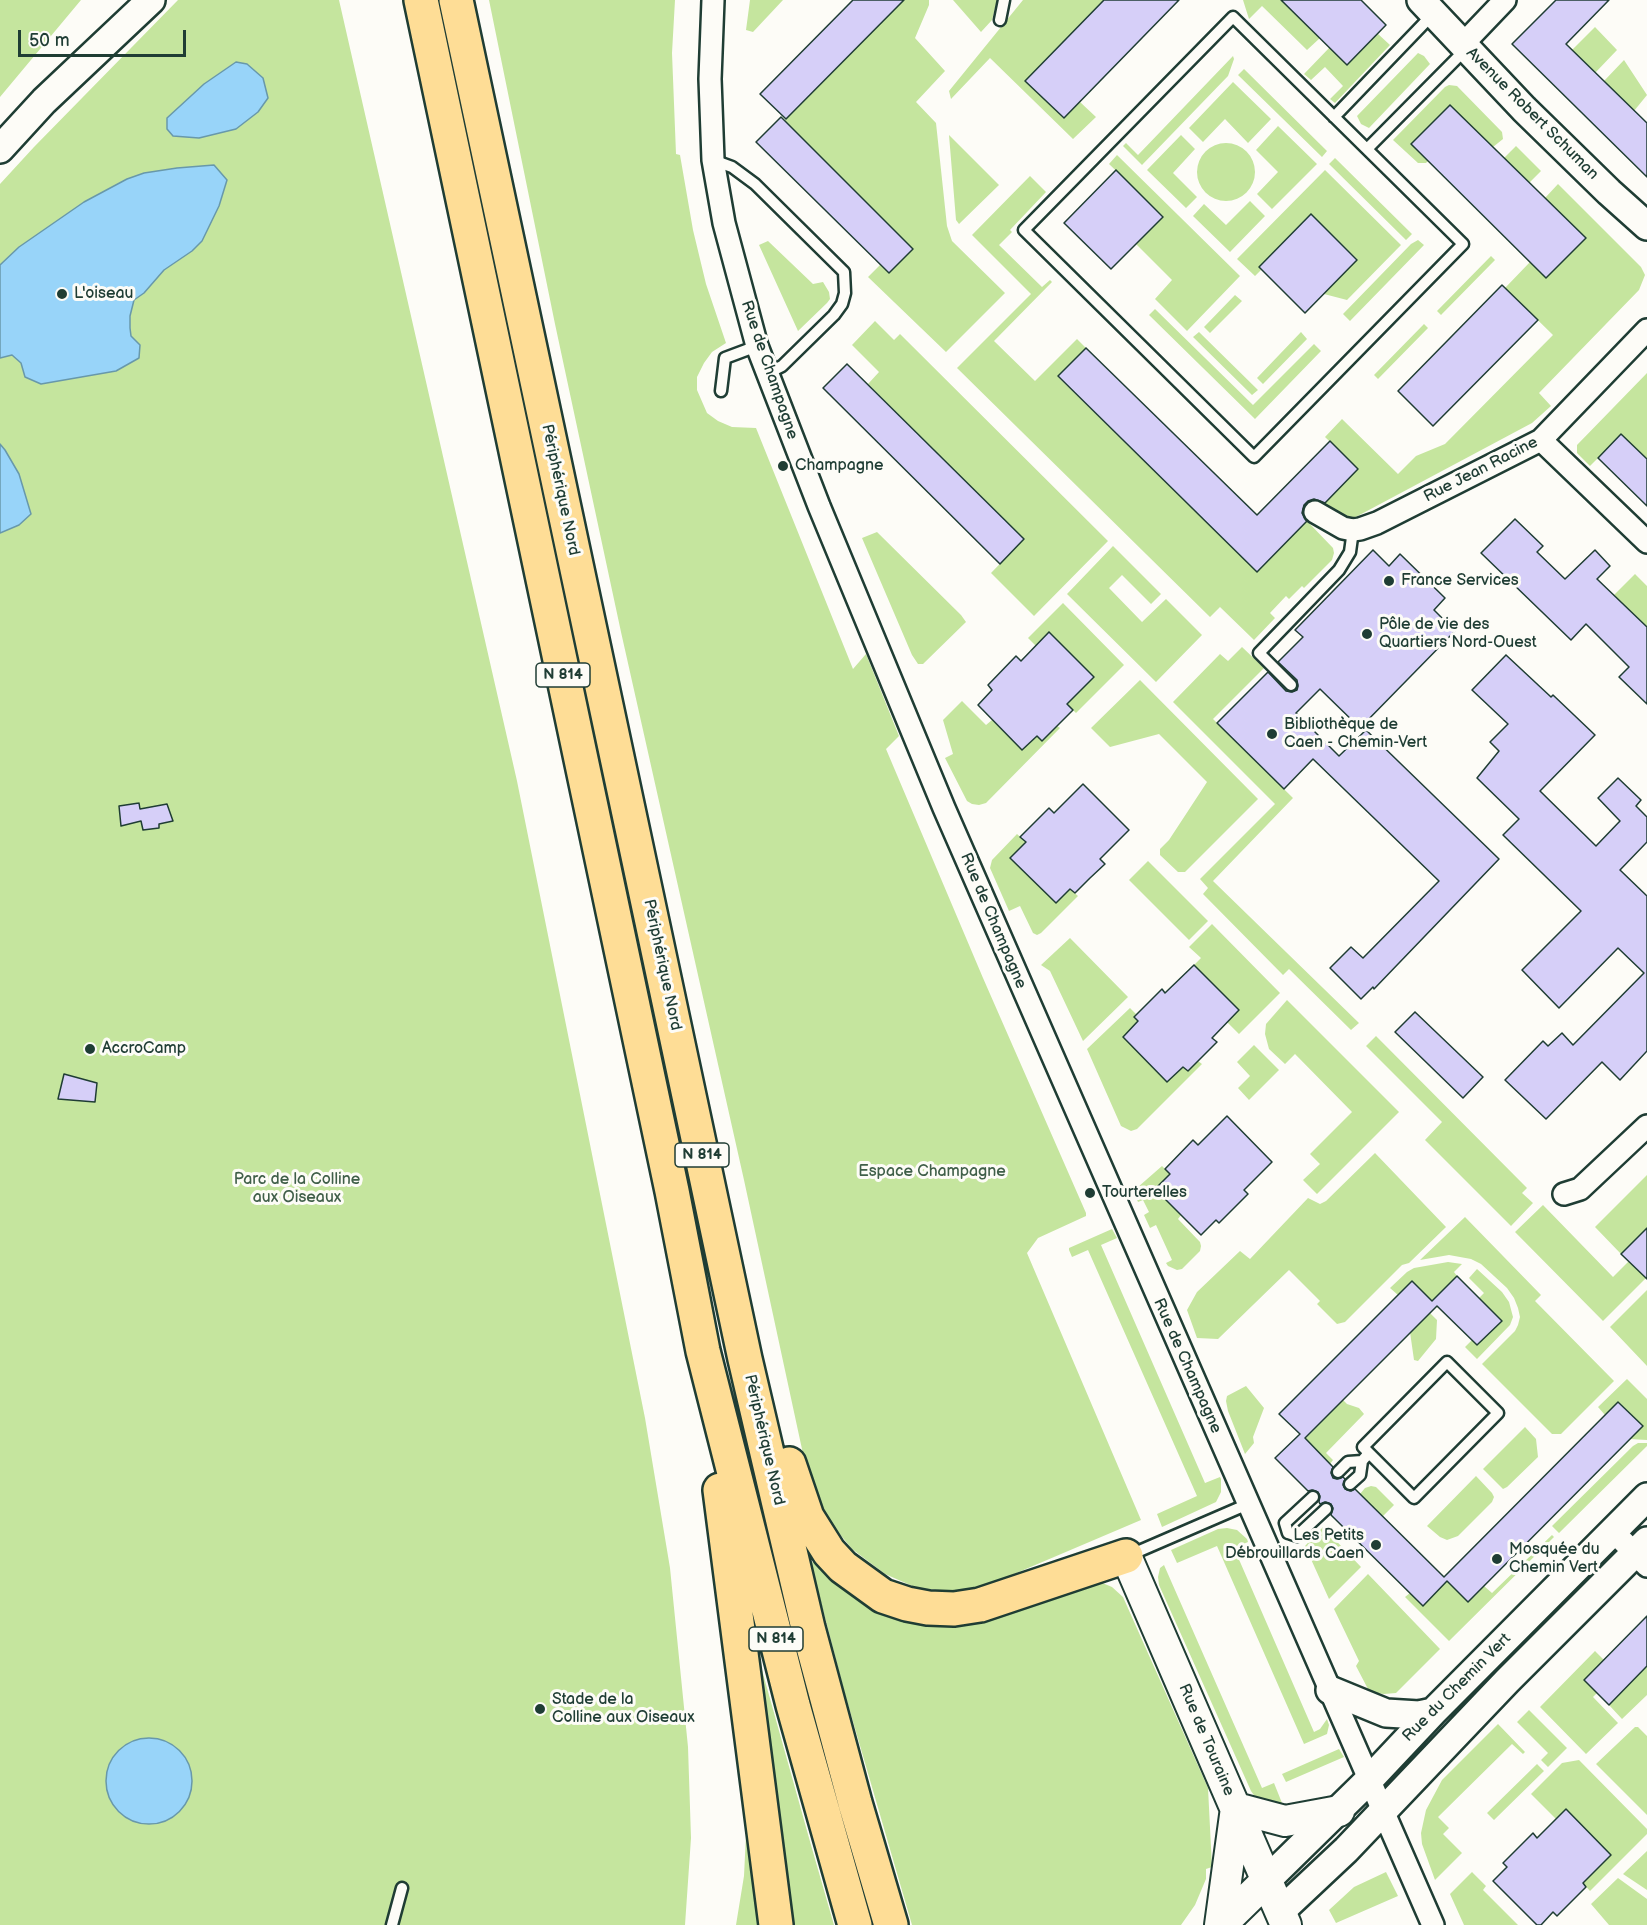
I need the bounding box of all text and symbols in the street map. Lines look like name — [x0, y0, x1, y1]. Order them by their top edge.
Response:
scale bar — [21, 18, 189, 56]
text: 50 m — [29, 30, 70, 51]
street label: Avenue Robert Schuman — [1462, 44, 1602, 184]
place label: L'oiseau — [74, 284, 133, 304]
marker: L'oiseau — [55, 287, 69, 301]
street label: Rue de Champagne — [736, 298, 802, 442]
street label: Périphérique Nord — [537, 423, 583, 557]
street label: Rue Jean Racine — [1421, 433, 1541, 507]
place label: Champagne — [795, 456, 884, 476]
marker: Champagne — [776, 459, 790, 473]
place label: France Services — [1401, 571, 1519, 591]
marker: France Services — [1382, 574, 1396, 588]
place label: Pôle de vie des Quartiers Nord-Ouest — [1379, 615, 1537, 653]
marker: Pôle de vie des Quartiers Nord-Ouest — [1360, 627, 1374, 641]
road number: N 814 — [536, 663, 590, 687]
place label: Bibliothèque de Caen - Chemin-Vert — [1284, 715, 1427, 753]
marker: Bibliothèque de Caen - Chemin-Vert — [1265, 727, 1279, 741]
street label: Rue de Champagne — [956, 850, 1030, 992]
street label: Périphérique Nord — [639, 898, 685, 1032]
place label: AccroCamp — [102, 1039, 186, 1059]
marker: AccroCamp — [83, 1042, 97, 1056]
road number: N 814 — [675, 1143, 729, 1167]
park label: Espace Champagne — [858, 1162, 1006, 1182]
park label: Parc de la Colline aux Oiseaux — [234, 1170, 360, 1208]
place label: Tourterelles — [1102, 1183, 1187, 1203]
marker: Tourterelles — [1083, 1186, 1097, 1200]
street label: Rue de Champagne — [1149, 1296, 1225, 1436]
street label: Périphérique Nord — [740, 1373, 788, 1507]
place label: Les Petits Débrouillards Caen — [1225, 1526, 1364, 1564]
marker: Les Petits Débrouillards Caen — [1369, 1538, 1383, 1552]
place label: Mosquée du Chemin Vert — [1509, 1540, 1600, 1578]
marker: Mosquée du Chemin Vert — [1490, 1552, 1504, 1566]
road number: N 814 — [749, 1627, 803, 1651]
street label: Rue du Chemin Vert — [1399, 1630, 1515, 1746]
street label: Rue de Touraine — [1174, 1681, 1238, 1799]
place label: Stade de la Colline aux Oiseaux — [552, 1690, 695, 1728]
marker: Stade de la Colline aux Oiseaux — [533, 1702, 547, 1716]

